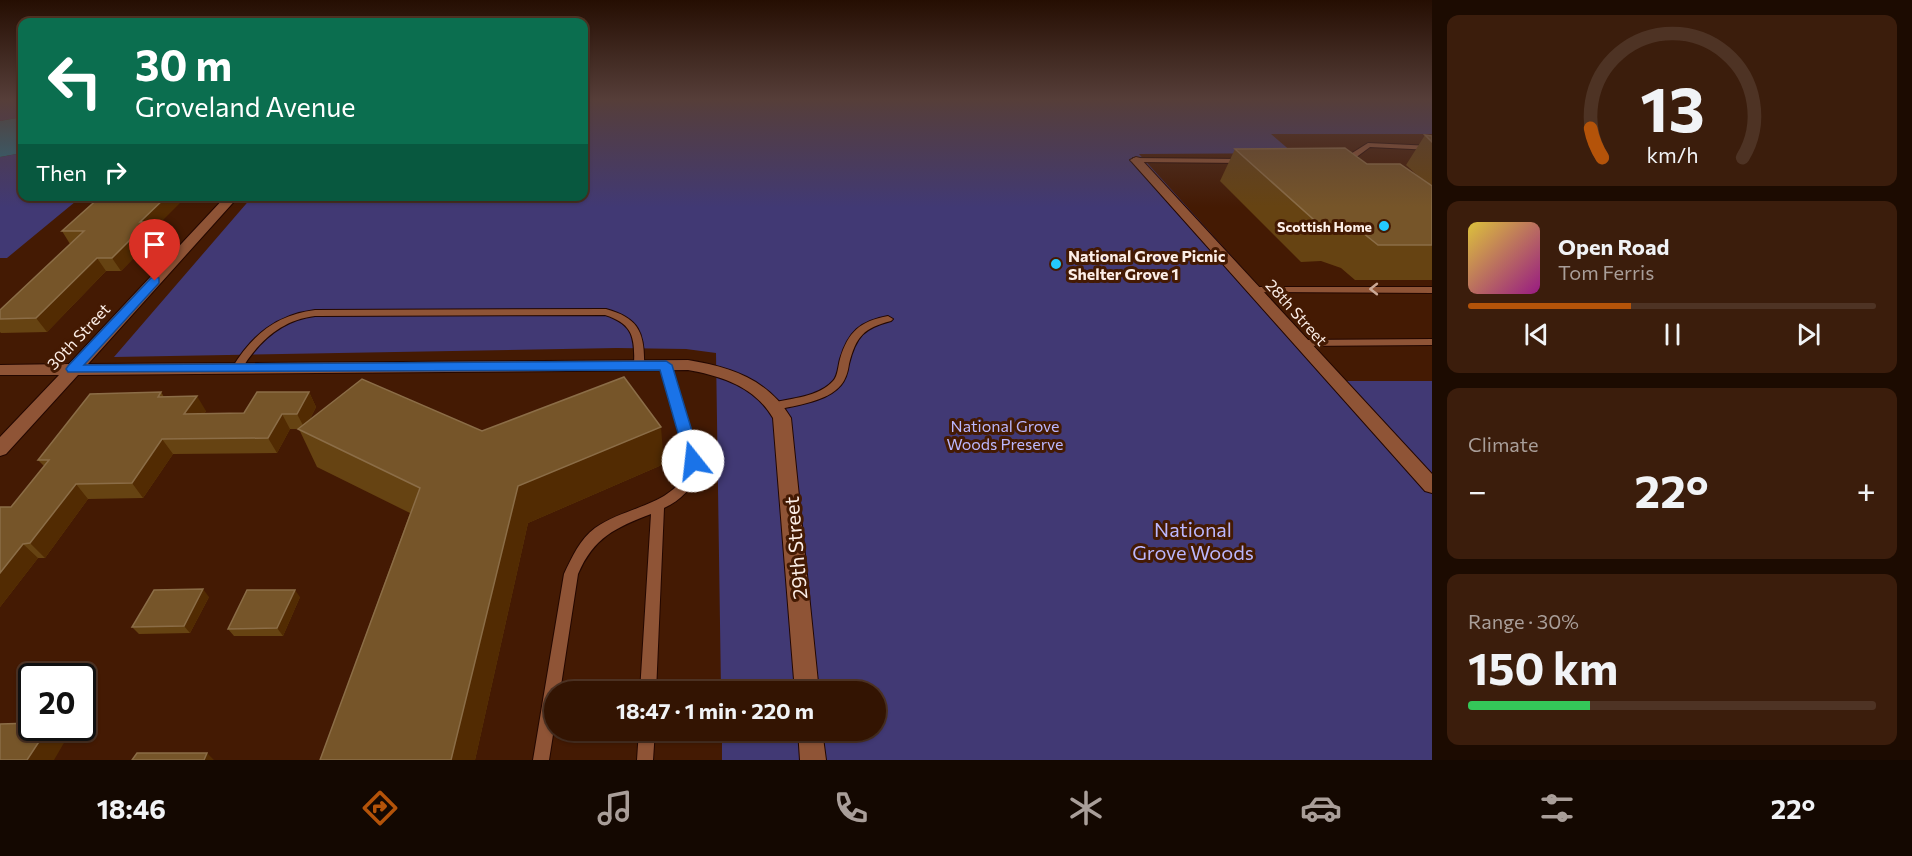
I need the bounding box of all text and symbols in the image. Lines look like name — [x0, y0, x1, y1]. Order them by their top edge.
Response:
text: 30 m — [135, 38, 232, 90]
icon: left — [36, 42, 114, 120]
text: 13 — [1640, 69, 1704, 145]
text: Groveland Avenue — [135, 90, 356, 123]
text: km/h — [1646, 141, 1698, 167]
icon: right — [99, 156, 132, 189]
text: Then — [36, 159, 87, 186]
place label: Scottish Home — [1277, 218, 1372, 235]
pin — [129, 219, 180, 281]
marker: Scottish Home — [1377, 219, 1391, 233]
icon: arrive — [138, 228, 171, 261]
text: Open Road — [1558, 233, 1669, 260]
place label: National Grove Picnic Shelter Grove 1 — [1068, 246, 1226, 283]
marker: National Grove Picnic Shelter Grove 1 — [1049, 257, 1063, 271]
text: Tom Ferris — [1558, 260, 1654, 284]
street label: 28th Street — [1262, 275, 1332, 349]
one-way arrow — [1369, 283, 1378, 295]
street label: 30th Street — [43, 299, 114, 373]
icon: previous — [1520, 318, 1553, 351]
icon: pause — [1656, 318, 1689, 351]
icon: next — [1792, 318, 1825, 351]
park label: National Grove Woods Preserve — [947, 416, 1063, 453]
position arrow — [661, 429, 725, 493]
text: Climate — [1468, 432, 1538, 456]
text: 22° — [1635, 462, 1709, 517]
text: − — [1468, 469, 1487, 510]
text: + — [1857, 469, 1876, 510]
street label: 29th Street — [779, 496, 811, 600]
park label: National Grove Woods — [1132, 517, 1254, 564]
text: Range · 30% — [1468, 609, 1579, 633]
text: 150 km — [1468, 639, 1618, 694]
speed limit sign: 20 — [18, 663, 96, 741]
text: 18:47 · 1 min · 220 m — [616, 697, 814, 724]
icon: directions — [359, 787, 401, 829]
icon: music — [594, 787, 636, 829]
icon: phone — [830, 787, 872, 829]
icon: climate — [1065, 787, 1107, 829]
icon: car — [1300, 787, 1342, 829]
icon: filters — [1536, 787, 1578, 829]
text: 18:46 — [97, 792, 166, 825]
text: 22° — [1771, 792, 1815, 825]

